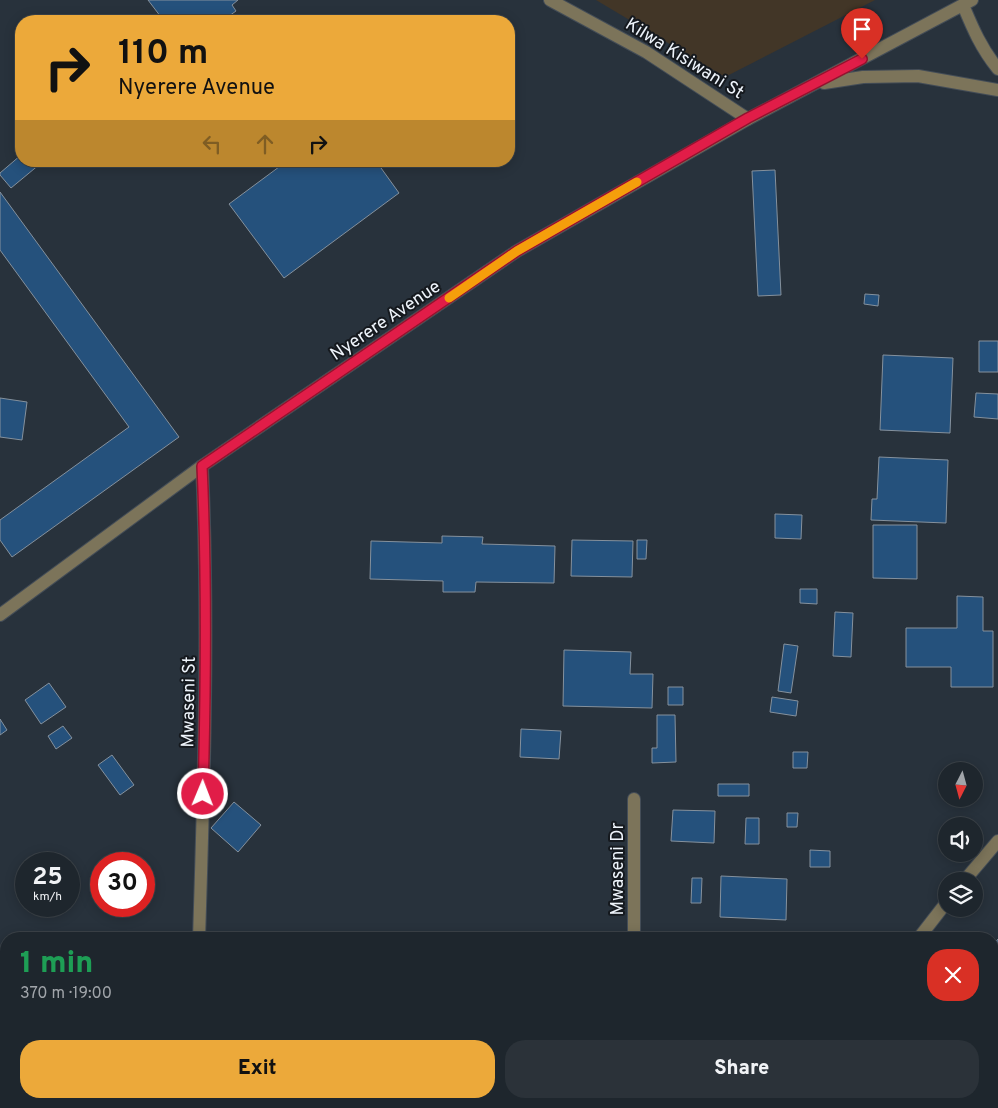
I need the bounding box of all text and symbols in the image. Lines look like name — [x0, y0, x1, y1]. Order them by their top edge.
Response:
pin — [841, 8, 883, 59]
street label: Kilwa Kisiwani St — [621, 14, 748, 105]
icon: arrive — [848, 15, 876, 43]
text: 110 m — [118, 32, 208, 76]
icon: right — [35, 35, 100, 100]
text: Nyerere Avenue — [118, 75, 275, 102]
icon: left — [198, 130, 226, 158]
icon: ahead — [251, 130, 279, 158]
icon: right — [304, 130, 332, 158]
street label: Nyerere Avenue — [326, 276, 445, 367]
street label: Mwaseni St — [177, 656, 202, 748]
north arrow — [938, 762, 982, 808]
map controls — [938, 762, 983, 917]
position arrow — [176, 767, 228, 819]
button: sound — [938, 817, 983, 862]
street label: Mwaseni Dr — [607, 822, 630, 916]
speed limit sign: 30 — [90, 852, 155, 917]
text: 25 — [32, 862, 63, 894]
button: layers — [938, 872, 983, 917]
text: km/h — [33, 889, 62, 905]
text: 1 min — [20, 946, 93, 983]
button: close — [927, 949, 979, 1001]
text: 370 m · 19:00 — [20, 984, 112, 1004]
button: Exit — [20, 1040, 495, 1098]
button: Share — [505, 1040, 979, 1098]

